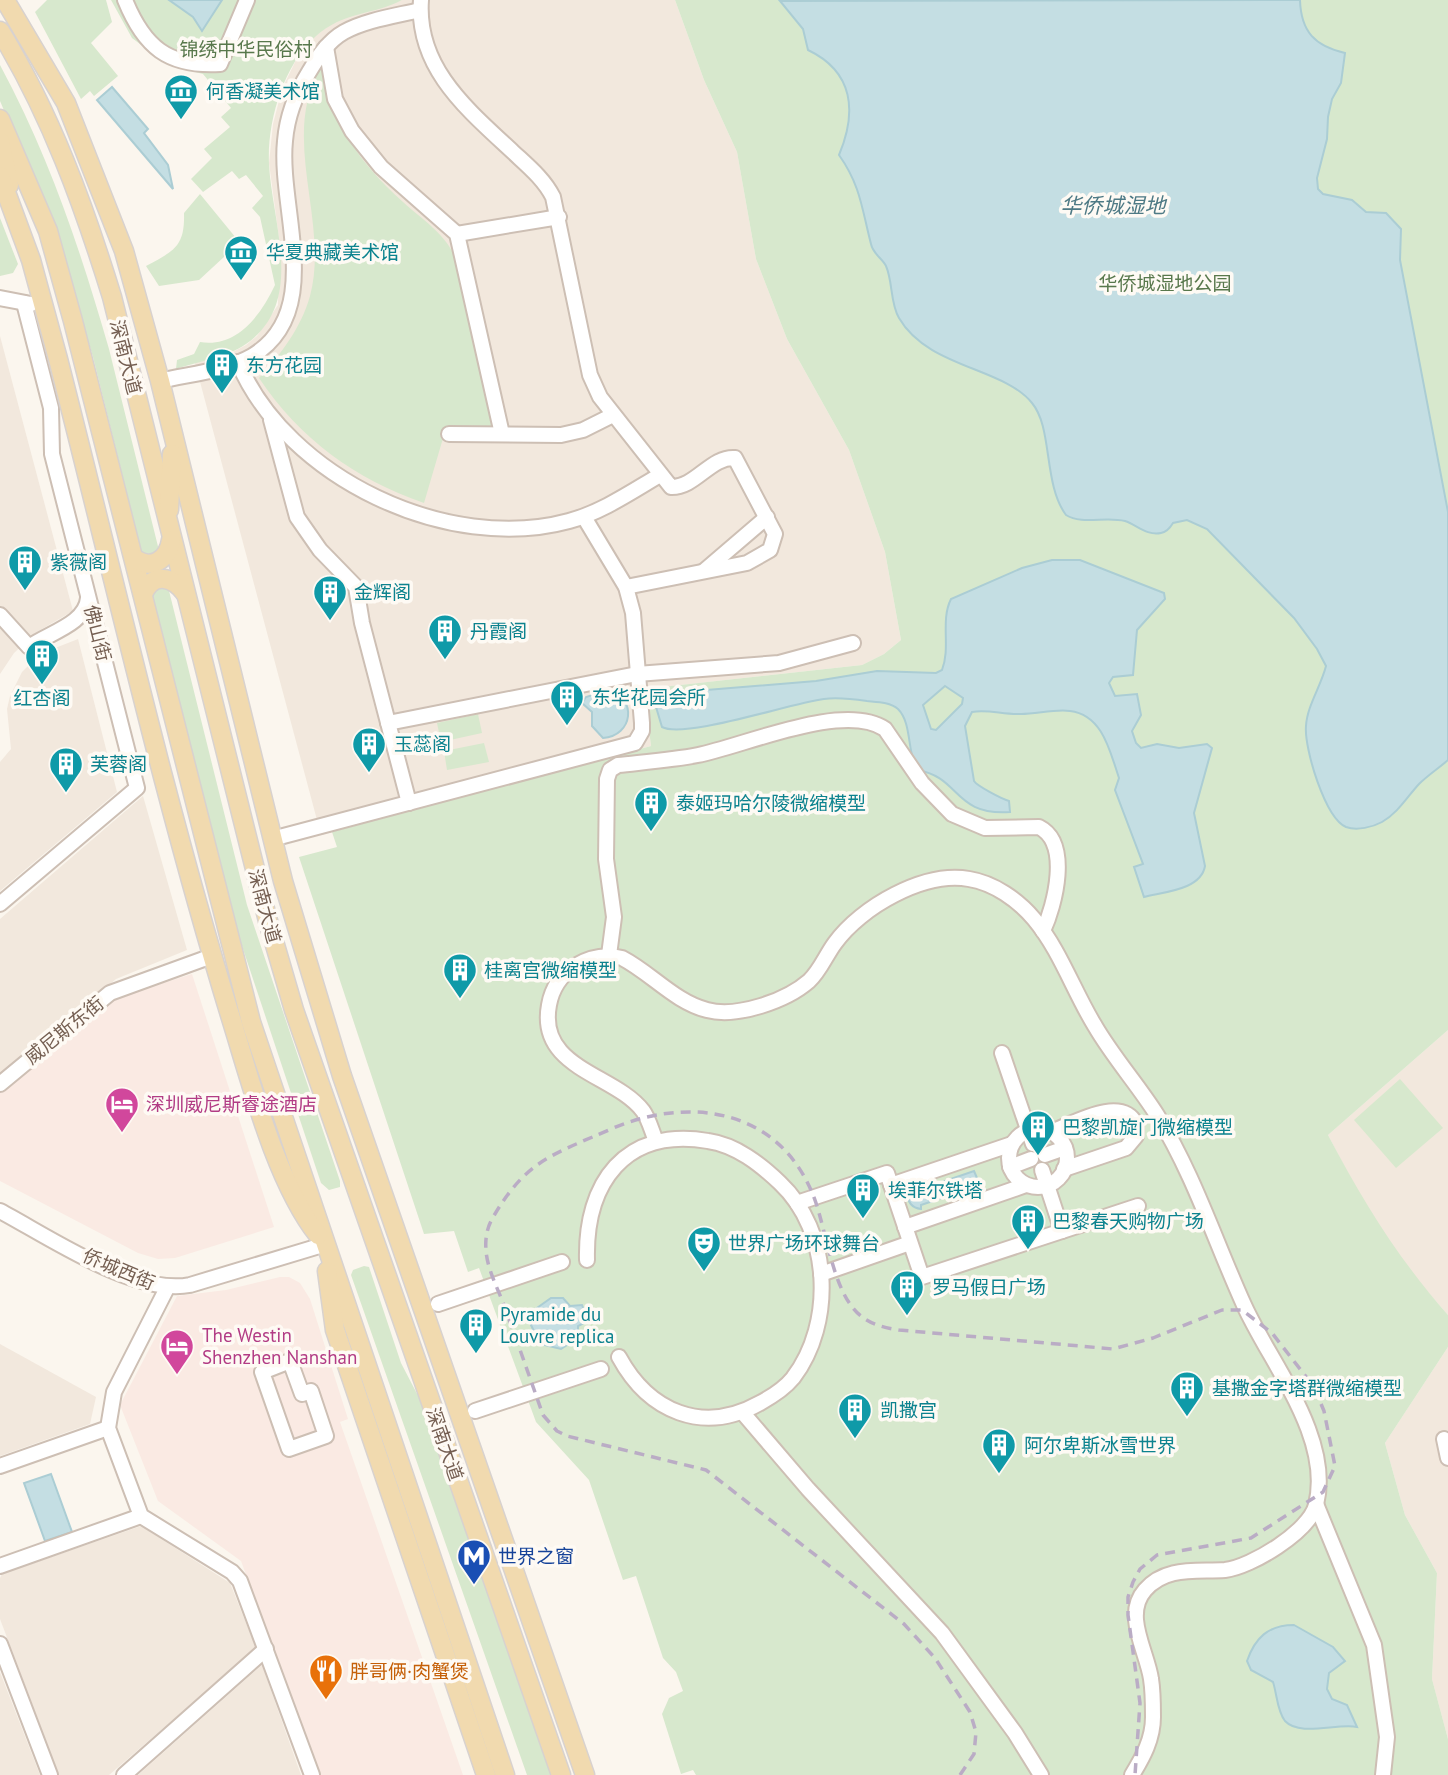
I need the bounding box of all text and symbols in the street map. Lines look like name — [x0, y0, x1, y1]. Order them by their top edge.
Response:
park label: 锦绣中华民俗村 — [179, 37, 313, 61]
museum icon: 何香凝美术馆 — [162, 72, 200, 121]
place label: 何香凝美术馆 — [206, 79, 320, 103]
water label: 华侨城湿地 — [1061, 192, 1167, 219]
museum icon: 华夏典藏美术馆 — [222, 233, 260, 282]
place label: 华夏典藏美术馆 — [266, 240, 399, 264]
park label: 华侨城湿地公园 — [1098, 271, 1232, 295]
street label: 深南大道 — [105, 317, 147, 397]
building icon: 东方花园 — [203, 346, 241, 395]
place label: 东方花园 — [246, 353, 322, 377]
building icon: 紫薇阁 — [6, 543, 44, 592]
place label: 紫薇阁 — [50, 550, 107, 574]
building icon: 金辉阁 — [311, 573, 349, 622]
place label: 金辉阁 — [354, 580, 411, 604]
street label: 佛山街 — [79, 602, 117, 664]
building icon: 丹霞阁 — [426, 612, 464, 661]
place label: 丹霞阁 — [470, 619, 527, 643]
building icon: 红杏阁 — [23, 637, 61, 686]
building icon: 东华花园会所 — [548, 678, 586, 727]
place label: 东华花园会所 — [592, 685, 706, 709]
place label: 红杏阁 — [13, 686, 71, 710]
building icon: 玉蕊阁 — [350, 725, 388, 774]
place label: 玉蕊阁 — [394, 732, 451, 756]
building icon: 芙蓉阁 — [47, 745, 85, 794]
place label: 芙蓉阁 — [90, 752, 147, 776]
building icon: 泰姬玛哈尔陵微缩模型 — [632, 784, 670, 833]
place label: 泰姬玛哈尔陵微缩模型 — [676, 791, 866, 815]
street label: 深南大道 — [244, 866, 286, 946]
building icon: 桂离宫微缩模型 — [441, 951, 479, 1000]
place label: 桂离宫微缩模型 — [484, 958, 617, 982]
street label: 威尼斯东街 — [20, 991, 108, 1069]
hotel icon: 深圳威尼斯睿途酒店 — [103, 1085, 141, 1134]
place label: 深圳威尼斯睿途酒店 — [146, 1092, 317, 1116]
building icon: 巴黎凯旋门微缩模型 — [1019, 1108, 1057, 1157]
place label: 巴黎凯旋门微缩模型 — [1062, 1115, 1233, 1139]
building icon: 埃菲尔铁塔 — [844, 1171, 882, 1220]
place label: 埃菲尔铁塔 — [888, 1178, 983, 1202]
building icon: 巴黎春天购物广场 — [1009, 1202, 1047, 1251]
place label: 巴黎春天购物广场 — [1052, 1209, 1204, 1233]
theatre icon: 世界广场环球舞台 — [685, 1224, 723, 1273]
place label: 世界广场环球舞台 — [728, 1231, 880, 1255]
street label: 侨城西街 — [79, 1243, 159, 1295]
building icon: 罗马假日广场 — [888, 1268, 926, 1317]
place label: 罗马假日广场 — [932, 1275, 1046, 1299]
place label: Pyramide du Louvre replica — [500, 1302, 615, 1348]
building icon: Pyramide du Louvre replica — [457, 1306, 495, 1355]
place label: The Westin Shenzhen Nanshan — [202, 1323, 357, 1369]
hotel icon: The Westin Shenzhen Nanshan — [158, 1327, 196, 1376]
building icon: 基撒金字塔群微缩模型 — [1168, 1369, 1206, 1418]
place label: 基撒金字塔群微缩模型 — [1212, 1376, 1402, 1400]
building icon: 凯撒宫 — [836, 1391, 874, 1440]
place label: 凯撒宫 — [880, 1398, 937, 1422]
street label: 深南大道 — [421, 1404, 469, 1484]
building icon: 阿尔卑斯冰雪世界 — [980, 1426, 1018, 1475]
place label: 阿尔卑斯冰雪世界 — [1024, 1433, 1176, 1457]
metro station icon: 世界之窗 — [455, 1537, 493, 1586]
place label: 世界之窗 — [498, 1544, 574, 1568]
restaurant icon: 胖哥俩·肉蟹煲 — [307, 1652, 345, 1701]
place label: 胖哥俩·肉蟹煲 — [350, 1659, 469, 1683]

